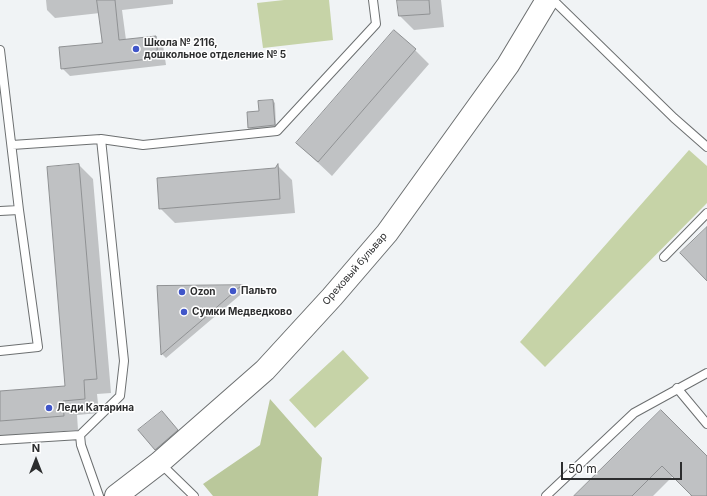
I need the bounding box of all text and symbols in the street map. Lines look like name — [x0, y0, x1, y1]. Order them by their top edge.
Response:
place label: Школа № 2116, дошкольное отделение № 5 — [144, 37, 286, 60]
marker: Школа № 2116, дошкольное отделение № 5 — [131, 44, 141, 54]
street label: Ореховый бульвар — [320, 230, 390, 308]
place label: Пальто — [241, 285, 277, 297]
place label: Ozon — [190, 286, 216, 298]
marker: Пальто — [228, 286, 238, 296]
marker: Ozon — [177, 287, 187, 297]
place label: Сумки Медведково — [192, 306, 292, 318]
marker: Сумки Медведково — [179, 307, 189, 317]
place label: Леди Катарина — [57, 402, 134, 414]
marker: Леди Катарина — [44, 403, 54, 413]
north arrow — [16, 440, 56, 480]
text: N — [32, 441, 40, 455]
scale bar — [563, 454, 684, 480]
text: 50 m — [568, 461, 597, 476]

